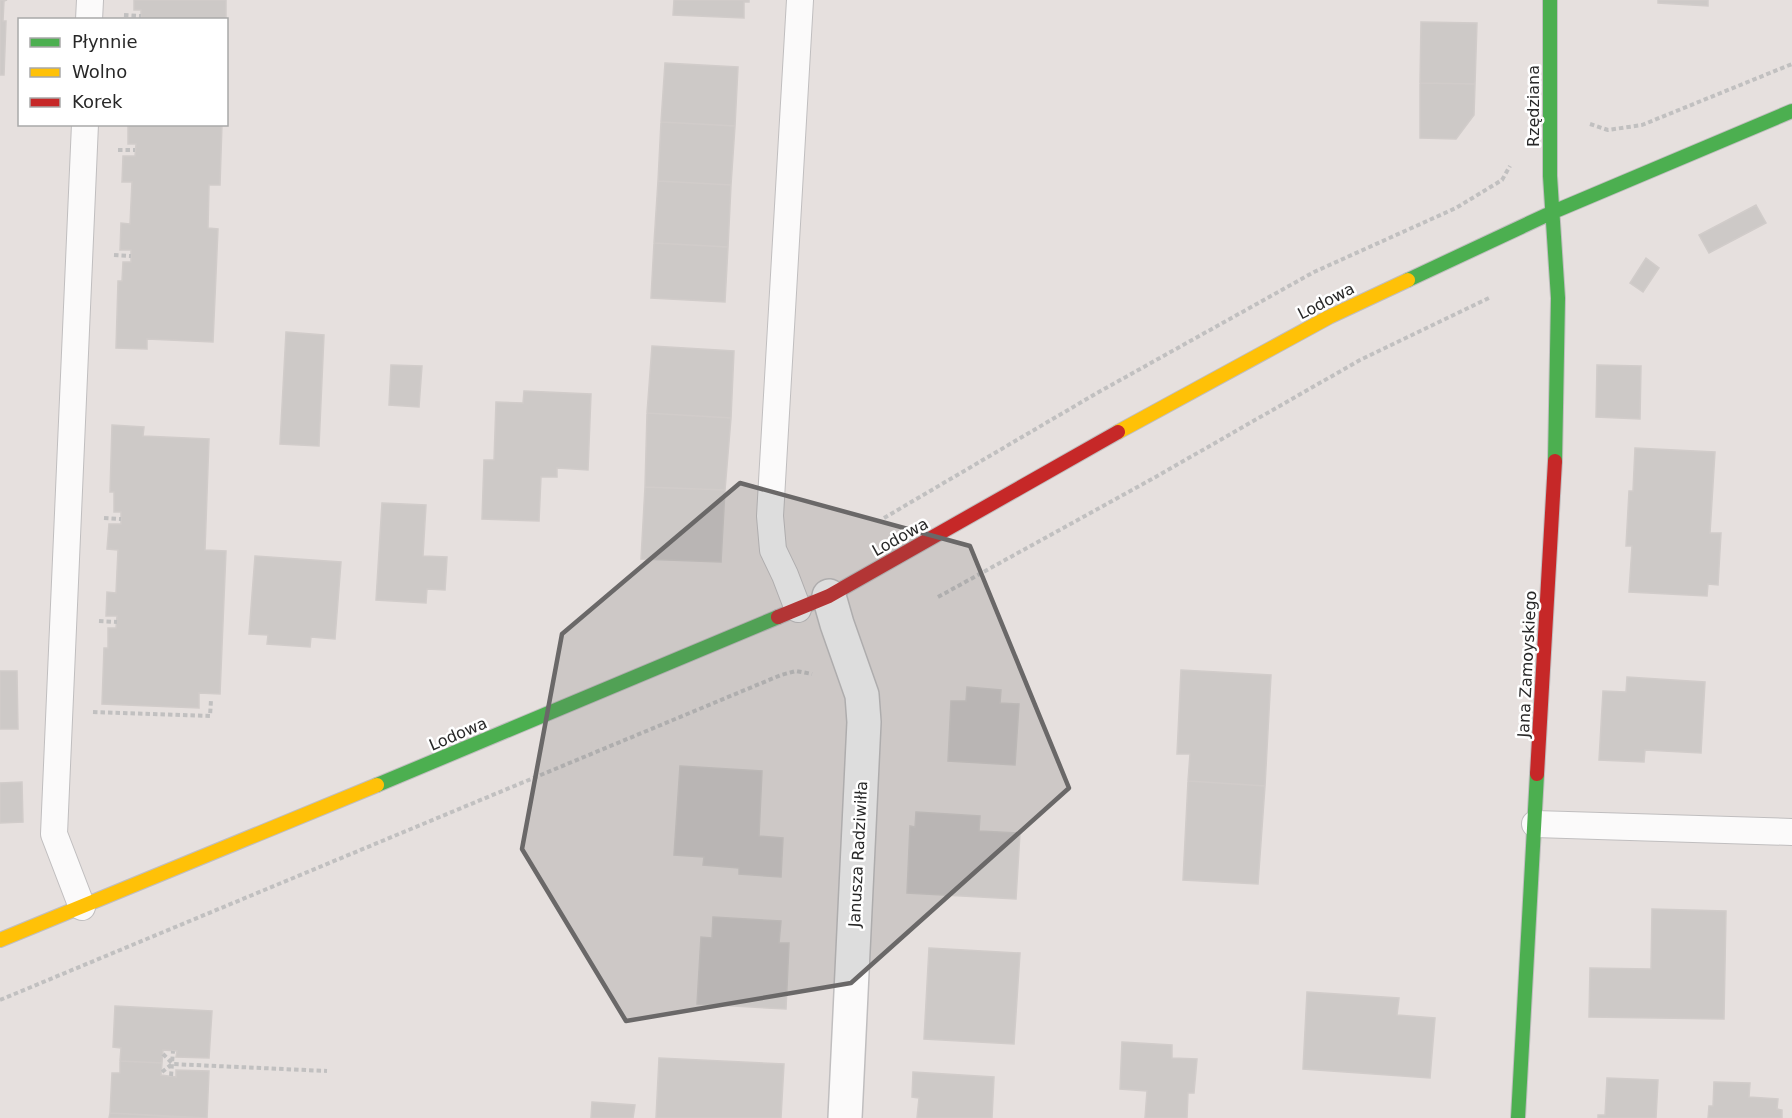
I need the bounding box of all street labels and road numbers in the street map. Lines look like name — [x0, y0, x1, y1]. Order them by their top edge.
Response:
street label: Rzędziana — [1524, 65, 1543, 147]
street label: Lodowa — [1294, 279, 1358, 323]
street label: Lodowa — [869, 514, 931, 560]
street label: Jana Zamoyskiego — [1514, 590, 1540, 739]
street label: Lodowa — [426, 713, 490, 755]
street label: Janusza Radziwiłła — [845, 780, 871, 929]

